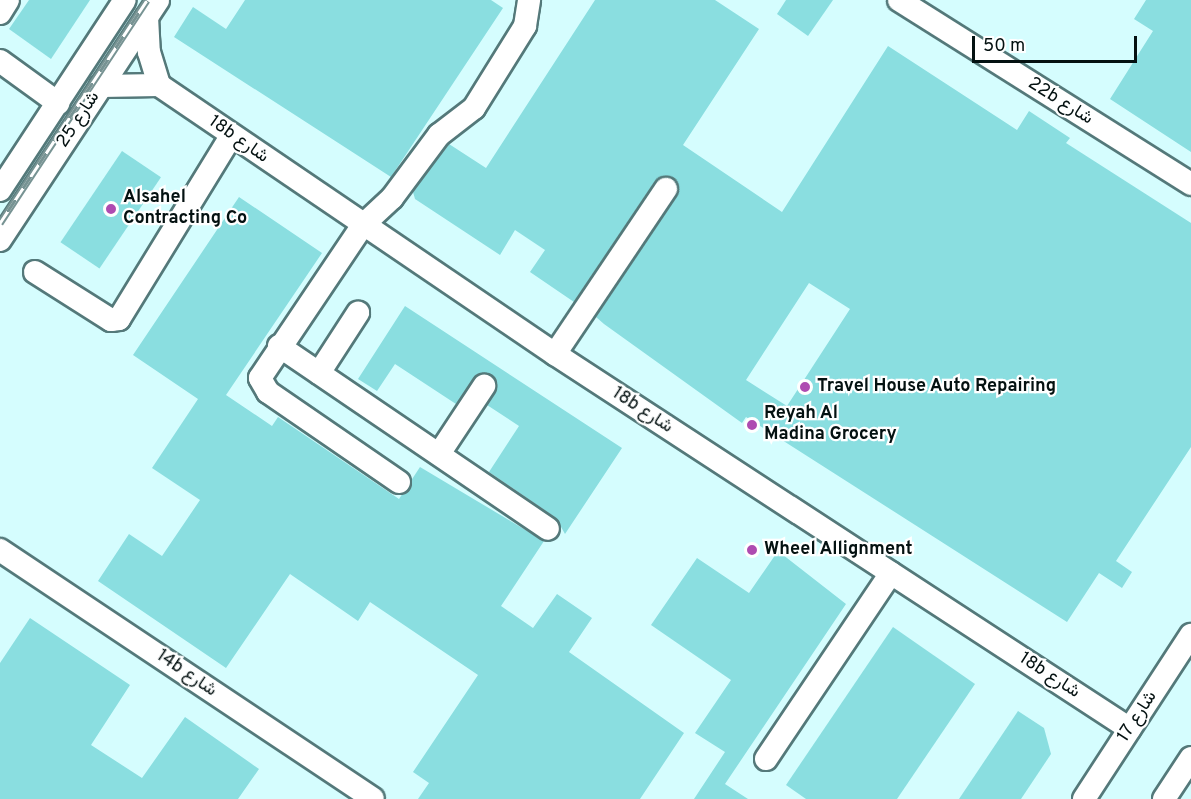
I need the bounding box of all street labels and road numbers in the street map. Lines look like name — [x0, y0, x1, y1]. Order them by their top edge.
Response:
street label: 22b شارع — [1024, 74, 1096, 130]
street label: شارع 25 — [53, 88, 105, 152]
street label: 18b شارع — [204, 112, 272, 168]
street label: 18b شارع — [607, 383, 677, 439]
street label: 14b شارع — [152, 646, 220, 702]
street label: 18b شارع — [1014, 648, 1084, 704]
street label: شارع 17 — [1114, 687, 1162, 747]

